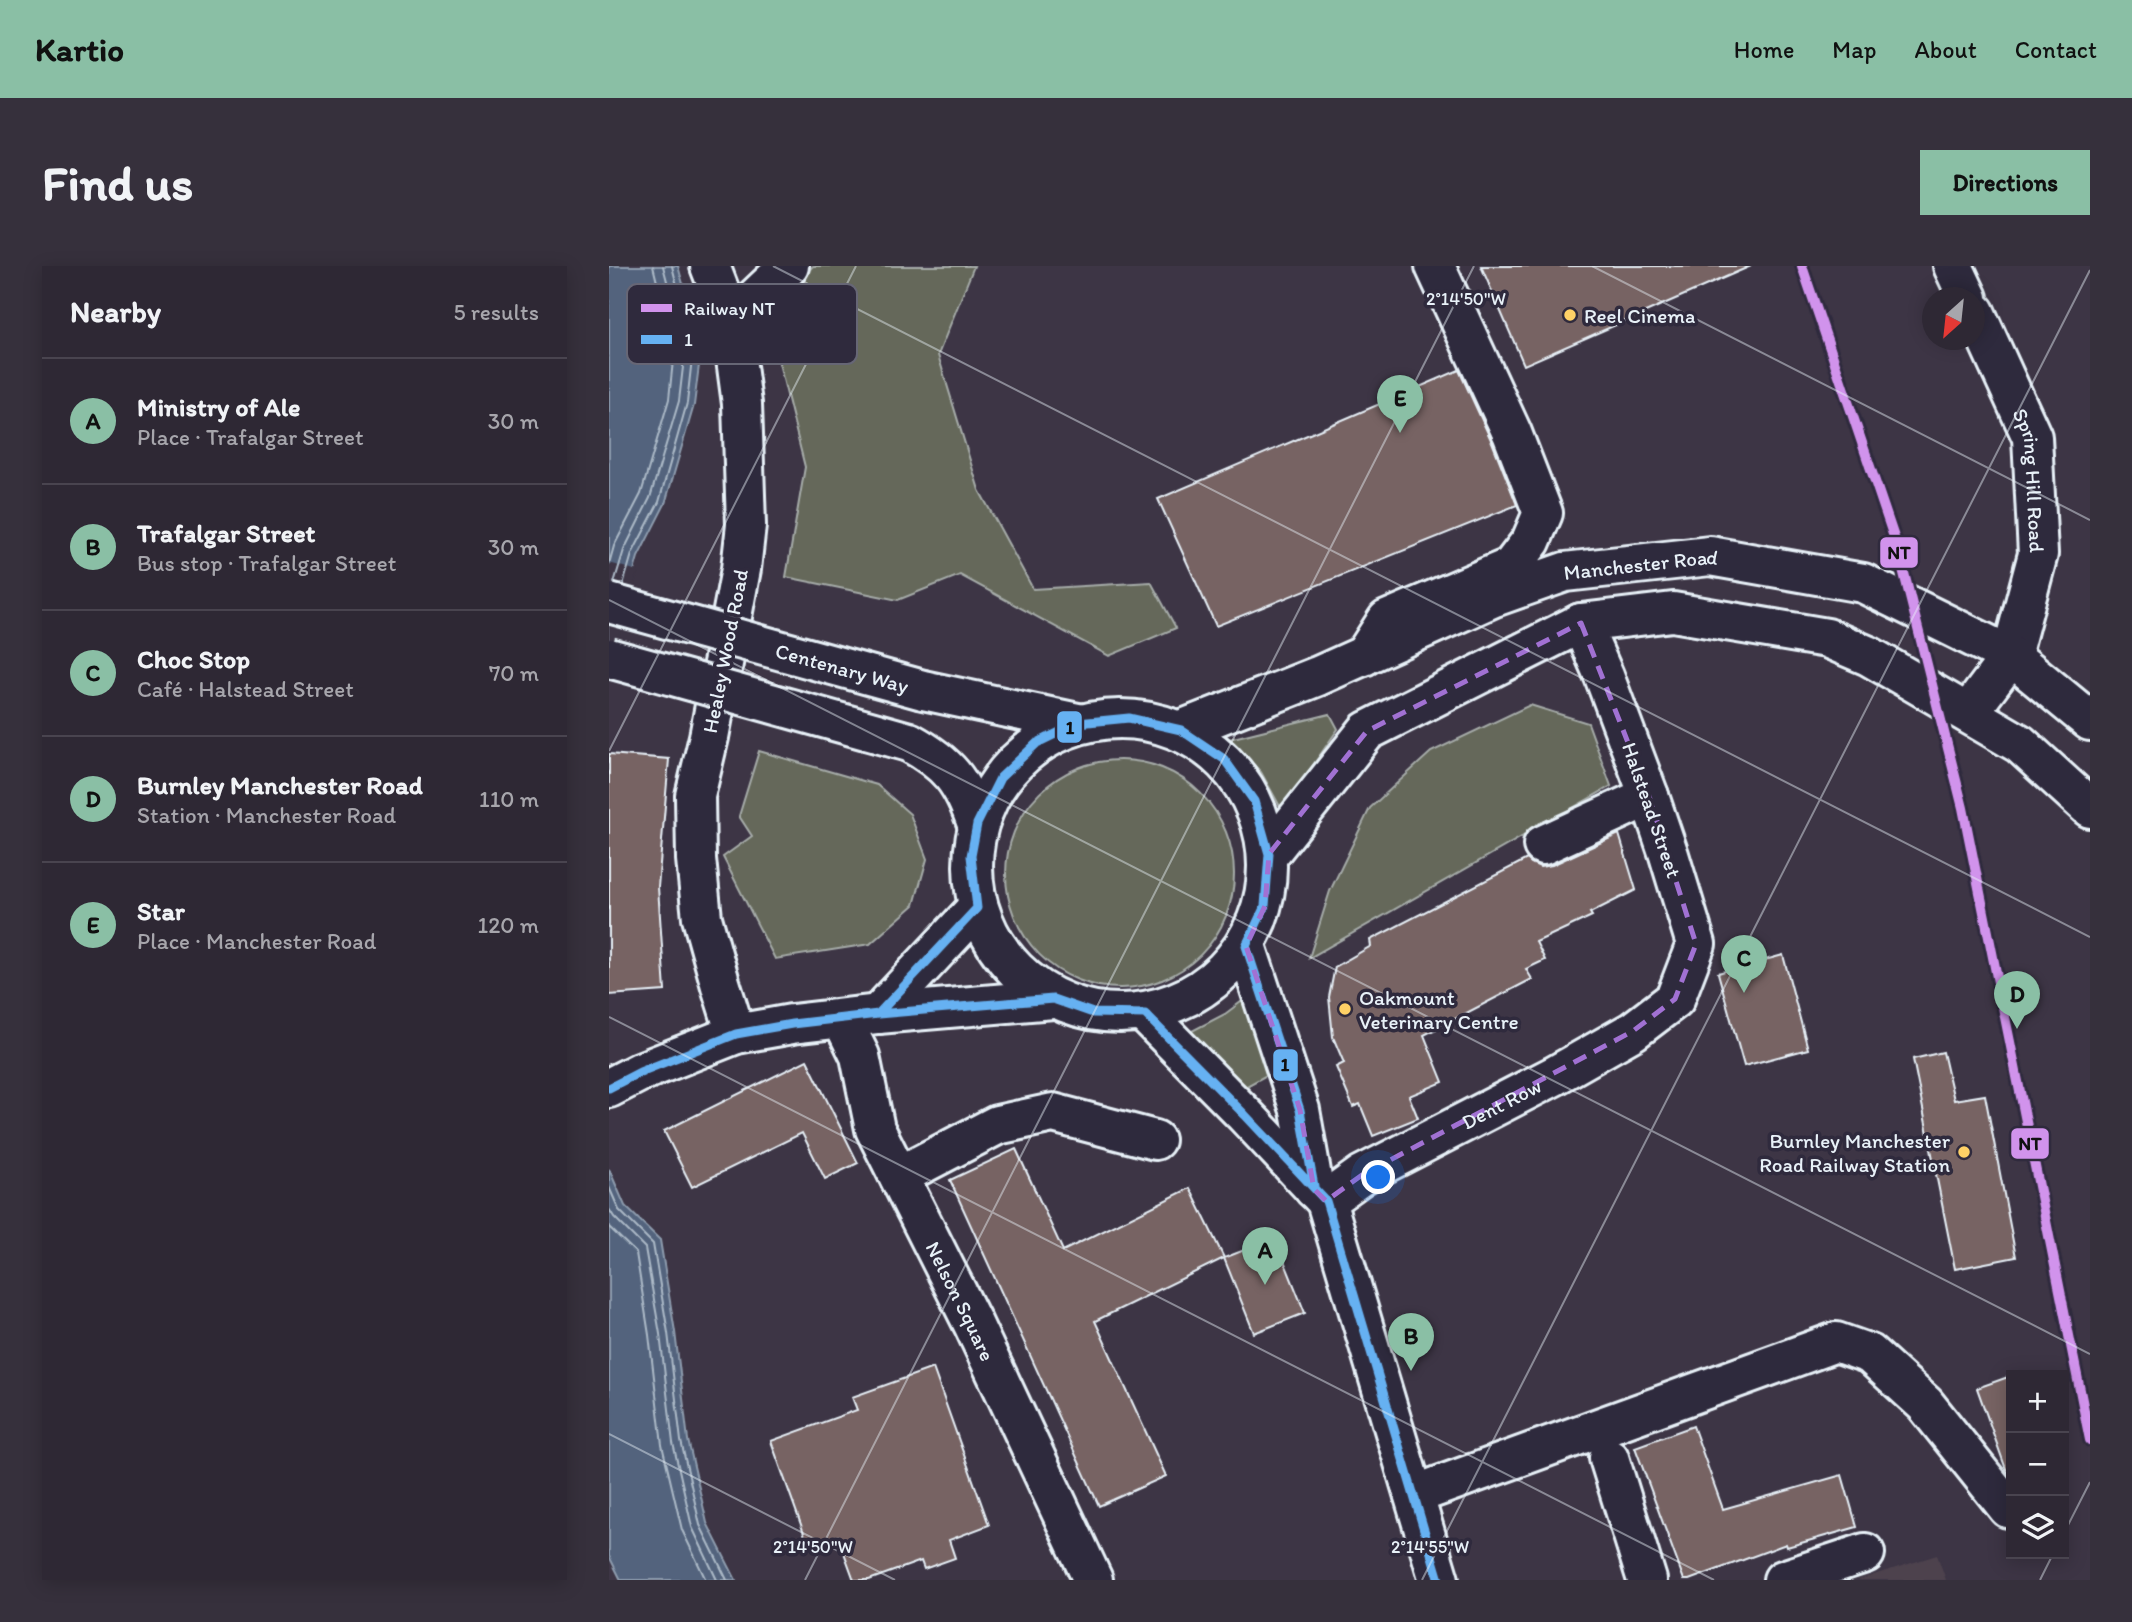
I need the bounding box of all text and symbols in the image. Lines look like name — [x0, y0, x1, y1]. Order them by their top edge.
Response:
text: Kartio — [35, 30, 124, 69]
text: Home — [1734, 35, 1794, 64]
text: Map — [1832, 35, 1876, 64]
text: About — [1914, 35, 1977, 64]
text: Contact — [2015, 35, 2097, 64]
button: Directions — [1920, 150, 2090, 215]
text: Find us — [42, 153, 193, 212]
legend — [627, 284, 857, 364]
north arrow — [1922, 287, 1985, 350]
text: 2°14'50"W — [1426, 288, 1506, 310]
text: Nearby — [70, 293, 161, 330]
text: Railway NT — [684, 297, 776, 320]
text: 5 results — [453, 298, 539, 326]
place label: Reel Cinema — [1584, 303, 1695, 328]
marker: Reel Cinema — [1562, 307, 1578, 323]
text: 1 — [684, 328, 693, 351]
pin: E — [1377, 375, 1423, 433]
text: Ministry of Ale — [137, 391, 300, 423]
street label: Spring Hill Road — [2008, 404, 2050, 554]
text: A — [86, 407, 100, 435]
text: 30 m — [488, 407, 539, 435]
text: Place · Trafalgar Street — [137, 423, 364, 451]
text: Trafalgar Street — [137, 517, 315, 549]
text: B — [86, 533, 100, 561]
text: 30 m — [488, 533, 539, 561]
line badge: NT — [1879, 536, 1919, 569]
text: NT — [1887, 541, 1911, 564]
street label: Manchester Road — [1562, 543, 1721, 585]
text: Bus stop · Trafalgar Street — [137, 549, 396, 577]
street label: Healey Wood Road — [697, 566, 753, 735]
street label: Centenary Way — [773, 637, 912, 698]
text: Choc Stop — [137, 643, 250, 675]
text: C — [86, 659, 100, 687]
text: 70 m — [489, 659, 539, 687]
text: Café · Halstead Street — [137, 675, 354, 703]
line badge: 1 — [1056, 710, 1083, 744]
text: 1 — [1066, 716, 1075, 739]
street label: Halstead Street — [1617, 739, 1687, 881]
text: Burnley Manchester Road — [137, 769, 423, 801]
text: D — [85, 785, 101, 813]
text: 110 m — [479, 785, 539, 813]
text: Station · Manchester Road — [137, 801, 396, 829]
text: Star — [137, 895, 185, 927]
text: E — [87, 911, 99, 939]
text: 120 m — [478, 911, 539, 939]
text: Place · Manchester Road — [137, 927, 376, 955]
pin: C — [1721, 935, 1767, 993]
pin: D — [1994, 971, 2040, 1029]
place label: Oakmount Veterinary Centre — [1359, 985, 1519, 1034]
marker: Oakmount Veterinary Centre — [1337, 1001, 1353, 1017]
line badge: 1 — [1272, 1048, 1299, 1082]
text: 1 — [1281, 1053, 1290, 1076]
street label: Dent Row — [1457, 1072, 1545, 1134]
line badge: NT — [2010, 1127, 2050, 1160]
place label: Burnley Manchester Road Railway Station — [1759, 1128, 1951, 1177]
text: NT — [2018, 1132, 2042, 1155]
marker: Burnley Manchester Road Railway Station — [1956, 1144, 1972, 1160]
your location — [1361, 1160, 1395, 1194]
pin: A — [1242, 1227, 1288, 1285]
street label: Nelson Square — [921, 1237, 1001, 1365]
pin: B — [1388, 1313, 1434, 1371]
map controls — [2006, 1370, 2069, 1559]
button: + — [2006, 1370, 2069, 1433]
button: − — [2006, 1433, 2069, 1496]
button: layers — [2006, 1496, 2069, 1559]
text: 2°14'50"W — [773, 1536, 853, 1558]
text: 2°14'55"W — [1391, 1536, 1469, 1558]

